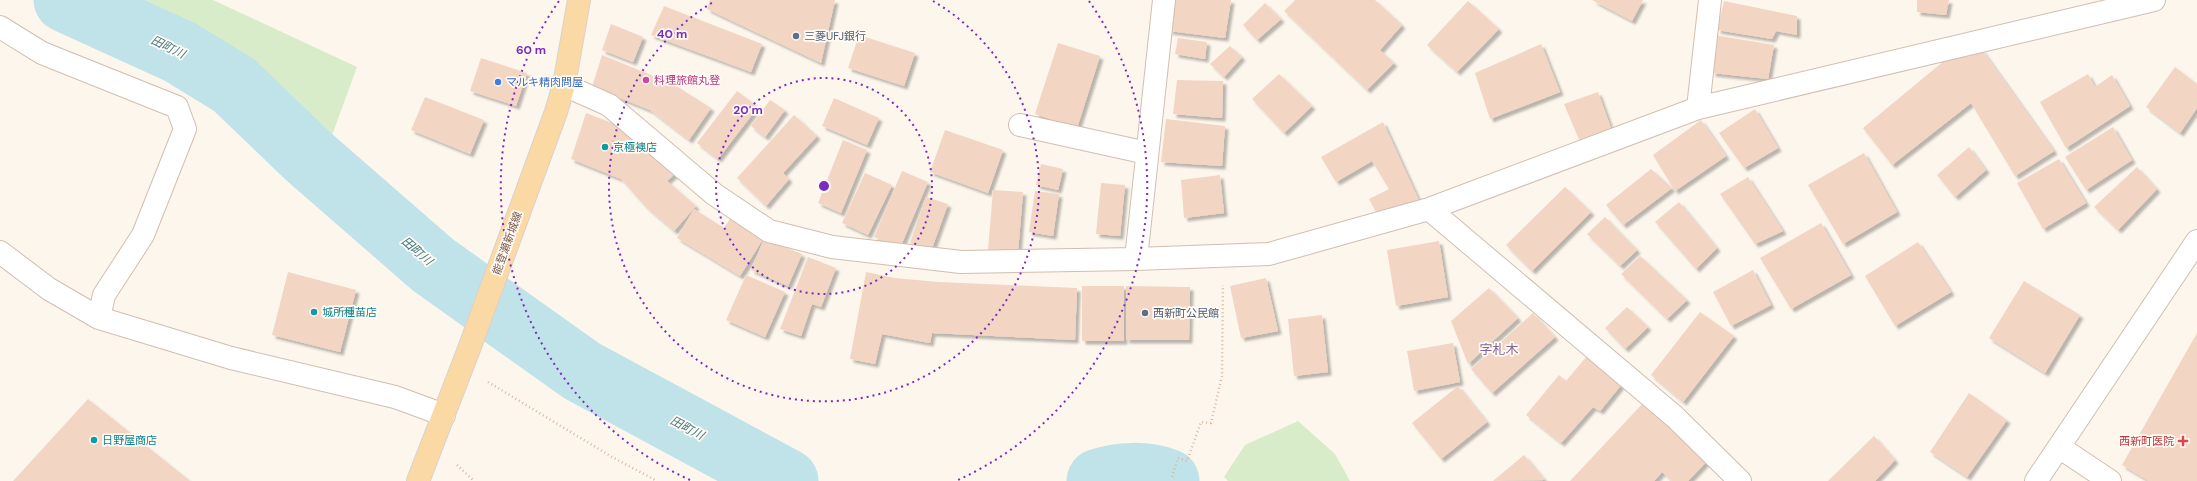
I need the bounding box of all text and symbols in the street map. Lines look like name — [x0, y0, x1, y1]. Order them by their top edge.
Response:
text: 40 m — [657, 26, 687, 42]
place label: 三菱UFJ銀行 — [804, 29, 866, 43]
marker: 三菱UFJ銀行 — [791, 31, 801, 41]
water label: 田町川 — [148, 32, 189, 63]
text: 60 m — [516, 42, 546, 58]
place label: 料理旅館丸登 — [654, 73, 720, 87]
place label: マルキ精肉問屋 — [506, 75, 583, 89]
marker: 料理旅館丸登 — [641, 75, 651, 85]
marker: マルキ精肉問屋 — [493, 77, 503, 87]
text: 20 m — [733, 102, 763, 118]
place label: 京極襖店 — [613, 140, 657, 154]
marker: 京極襖店 — [600, 142, 610, 152]
centre of rings — [817, 179, 831, 193]
street label: 能登瀬新城線 — [489, 210, 525, 276]
water label: 田町川 — [398, 233, 437, 270]
place label: 城所種苗店 — [322, 305, 377, 319]
place label: 西新町公民館 — [1153, 306, 1219, 320]
marker: 城所種苗店 — [309, 307, 319, 317]
marker: 西新町公民館 — [1140, 308, 1150, 318]
district label: 字札木 — [1479, 341, 1519, 358]
water label: 田町川 — [667, 412, 708, 444]
place label: 日野屋商店 — [102, 433, 157, 447]
place label: 西新町医院 — [2119, 434, 2174, 448]
marker: 日野屋商店 — [89, 435, 99, 445]
marker: 西新町医院 — [2177, 435, 2189, 447]

